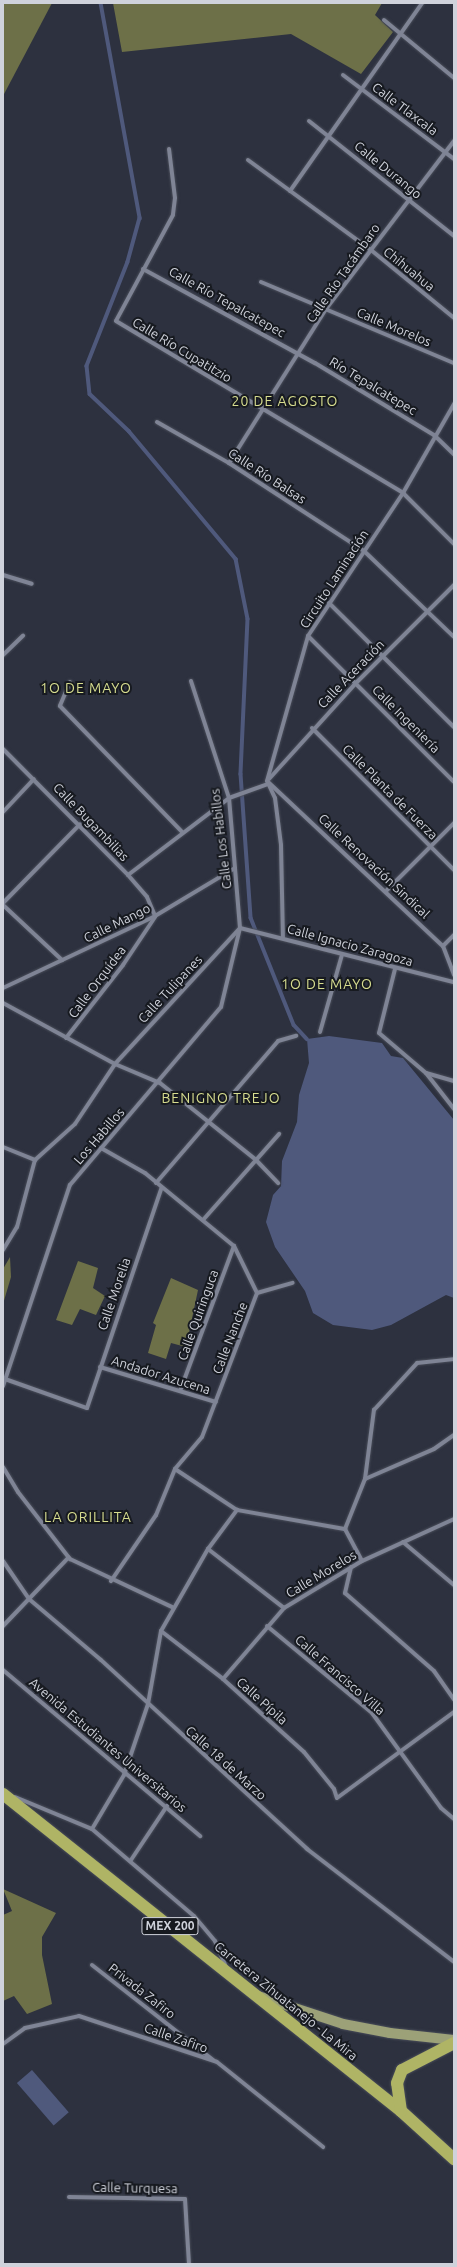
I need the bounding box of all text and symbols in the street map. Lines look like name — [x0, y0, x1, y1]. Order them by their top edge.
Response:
street label: Calle Tlaxcala — [369, 79, 441, 139]
street label: Calle Durango — [351, 138, 425, 202]
street label: Calle Río Tacámbaro — [303, 220, 383, 326]
street label: Chihuahua — [380, 244, 438, 294]
street label: Calle Río Tepalcatepec — [166, 263, 288, 341]
street label: Calle Morelos — [354, 304, 434, 350]
street label: Calle Río Cupatitzio — [129, 314, 235, 386]
street label: Río Tepalcatepec — [327, 354, 419, 418]
district label: 20 DE AGOSTO — [232, 393, 338, 409]
street label: Calle Río Balsas — [225, 445, 309, 507]
street label: Circuito Laminación — [296, 527, 372, 631]
street label: Calle Aceración — [314, 637, 388, 711]
district label: 1O DE MAYO — [40, 680, 132, 696]
street label: Calle Ingeniería — [369, 682, 443, 756]
street label: Calle Planta de Fuerza — [339, 741, 441, 843]
street label: Calle Bugambilias — [50, 780, 132, 864]
street label: Calle Los Habillos — [207, 788, 235, 890]
street label: Calle Renovación Sindical — [315, 810, 433, 922]
street label: Calle Mango — [81, 900, 153, 946]
street label: Calle Ignacio Zaragoza — [285, 921, 415, 969]
street label: Calle Orquídea — [65, 943, 129, 1021]
street label: Calle Tulipanes — [135, 952, 205, 1026]
district label: 1O DE MAYO — [281, 976, 373, 992]
district label: BENIGNO TREJO — [161, 1090, 281, 1106]
street label: Los Habillos — [70, 1105, 128, 1167]
street label: Calle Morelia — [94, 1256, 134, 1332]
street label: Calle Quiringuca — [174, 1268, 222, 1362]
street label: Calle Nanche — [209, 1300, 251, 1376]
street label: Andador Azucena — [110, 1353, 212, 1397]
district label: LA ORILLITA — [44, 1509, 132, 1525]
street label: Calle Morelos — [283, 1547, 359, 1601]
street label: Calle Francisco Villa — [292, 1632, 388, 1718]
street label: Calle Pípila — [233, 1674, 291, 1728]
street label: Avenida Estudiantes Universitarios — [26, 1675, 190, 1815]
street label: Calle 18 de Marzo — [182, 1723, 270, 1803]
road number: MEX 200 — [141, 1916, 199, 1936]
street label: Carretera Zihuatanejo - La Mira — [211, 1938, 361, 2064]
street label: Privada Zafiro — [105, 1960, 179, 2022]
street label: Calle Zafiro — [142, 2020, 210, 2056]
street label: Calle Turquesa — [92, 2179, 178, 2197]

